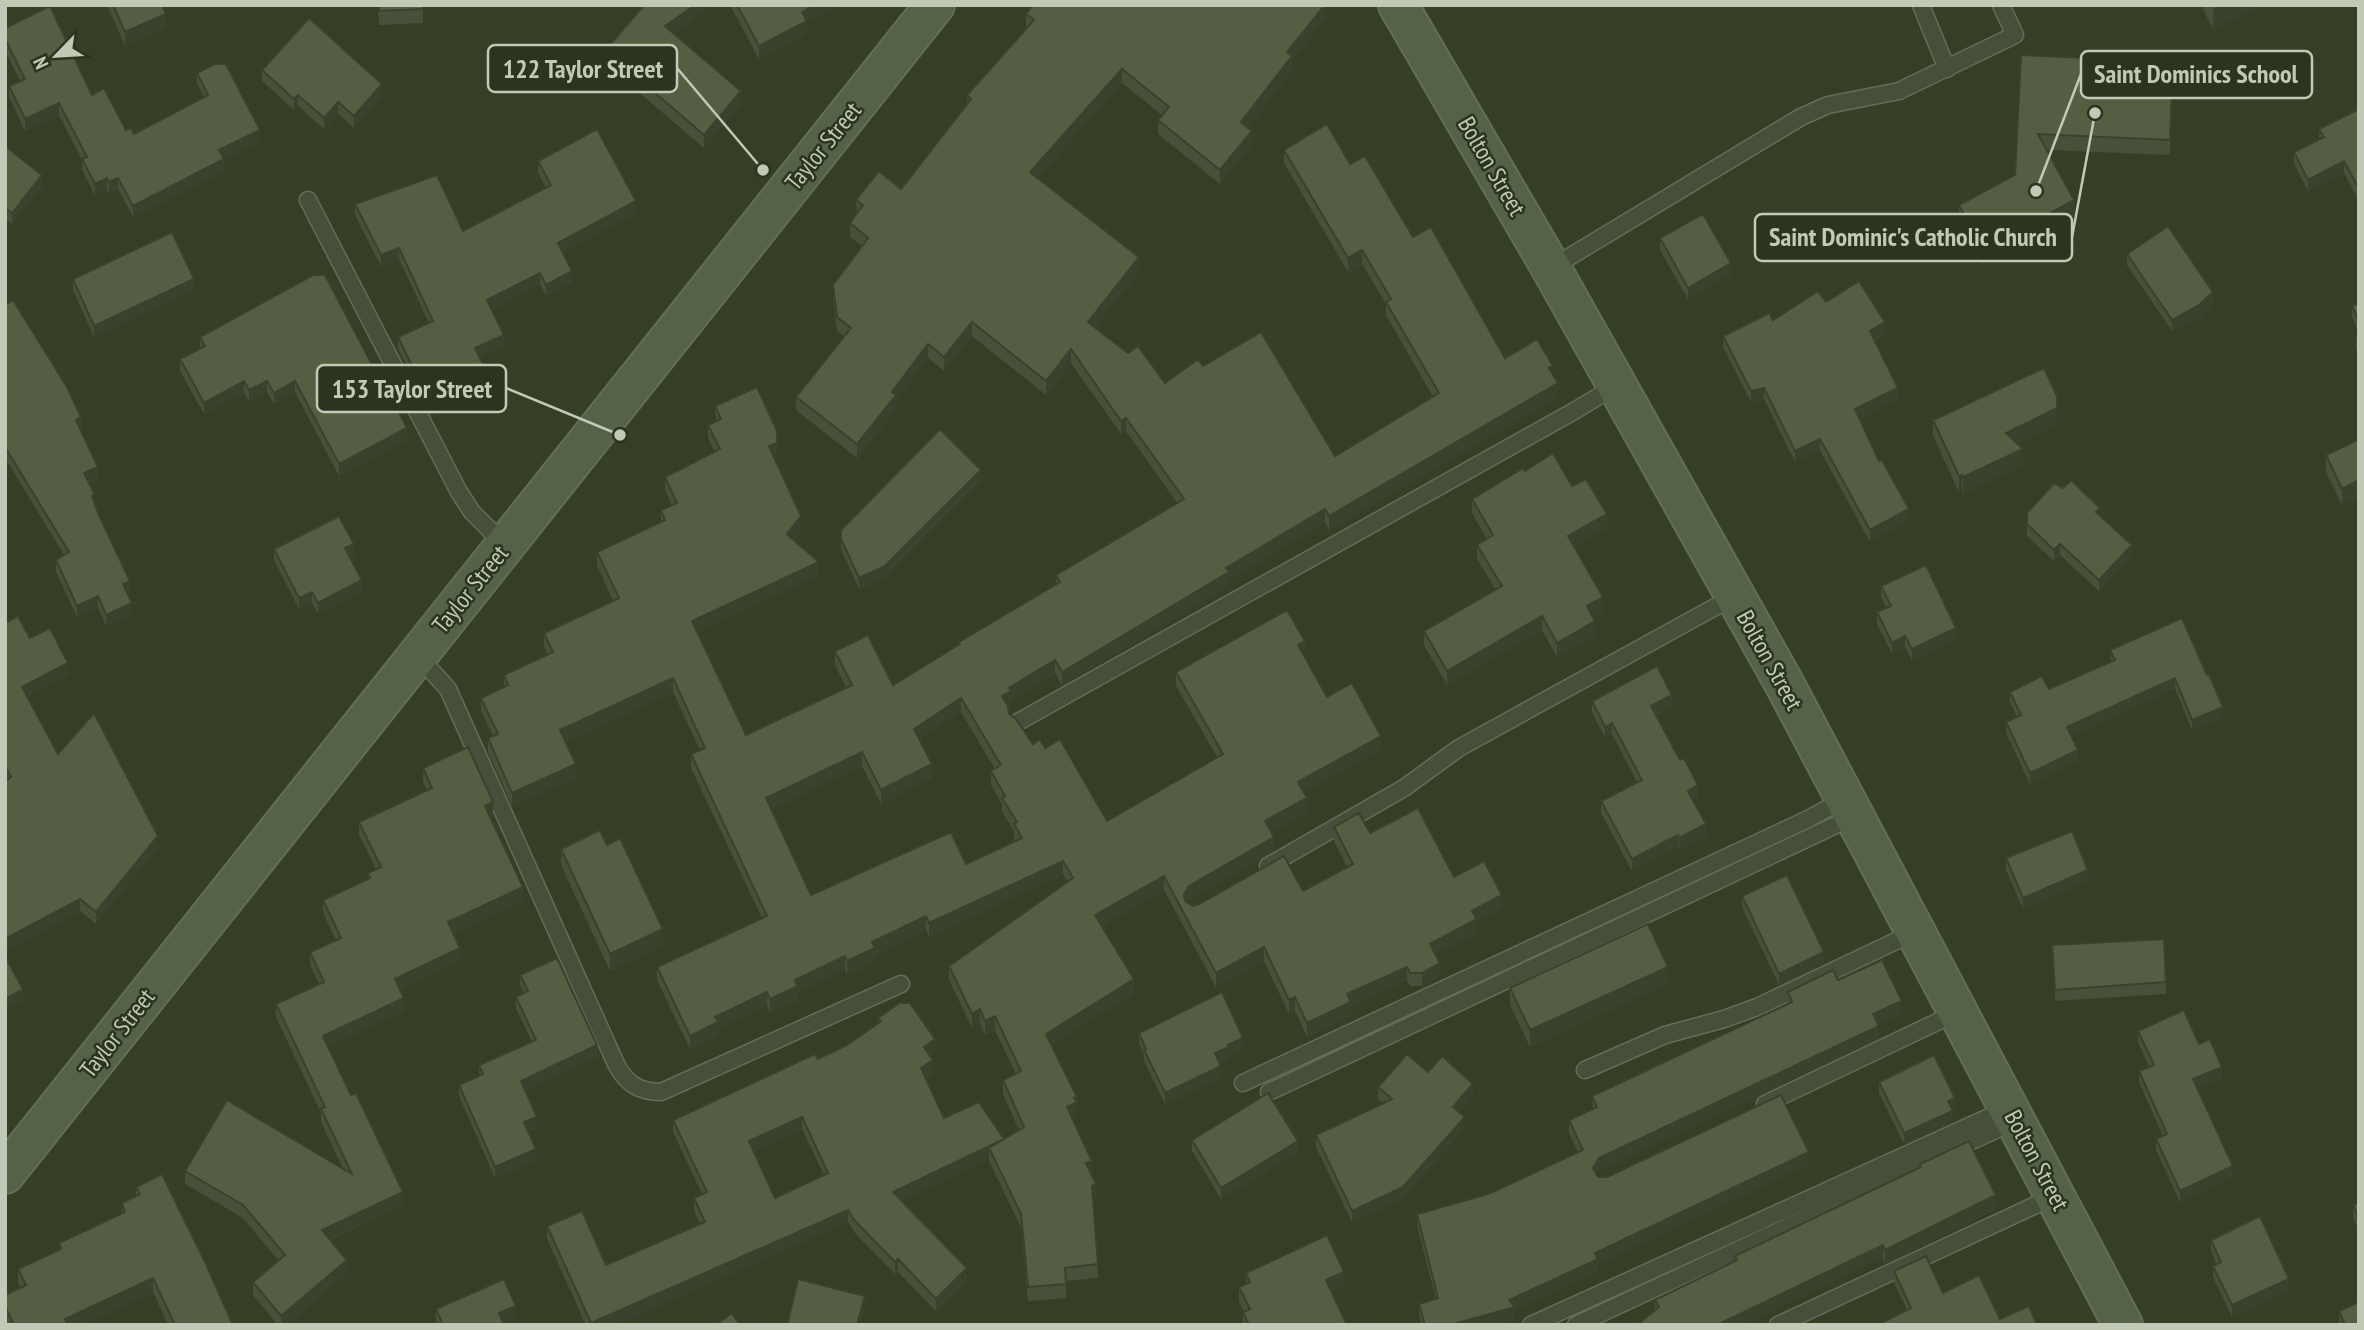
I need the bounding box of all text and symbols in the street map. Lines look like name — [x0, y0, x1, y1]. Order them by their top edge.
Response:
north arrow — [21, 21, 91, 91]
callout: 122 Taylor Street — [488, 45, 677, 92]
callout: Saint Dominics School — [2081, 51, 2312, 98]
text: 122 Taylor Street — [503, 52, 664, 85]
text: N — [28, 53, 54, 73]
text: Saint Dominics School — [2094, 57, 2299, 90]
street label: Taylor Street — [778, 95, 868, 196]
street label: Bolton Street — [1451, 111, 1533, 221]
callout: Saint Dominic's Catholic Church — [1755, 214, 2072, 261]
text: Saint Dominic's Catholic Church — [1769, 220, 2057, 253]
callout: 153 Taylor Street — [317, 365, 506, 412]
text: 153 Taylor Street — [332, 372, 493, 405]
street label: Taylor Street — [425, 538, 515, 639]
street label: Bolton Street — [1730, 605, 1810, 716]
street label: Taylor Street — [73, 982, 162, 1084]
street label: Bolton Street — [1998, 1104, 2077, 1216]

